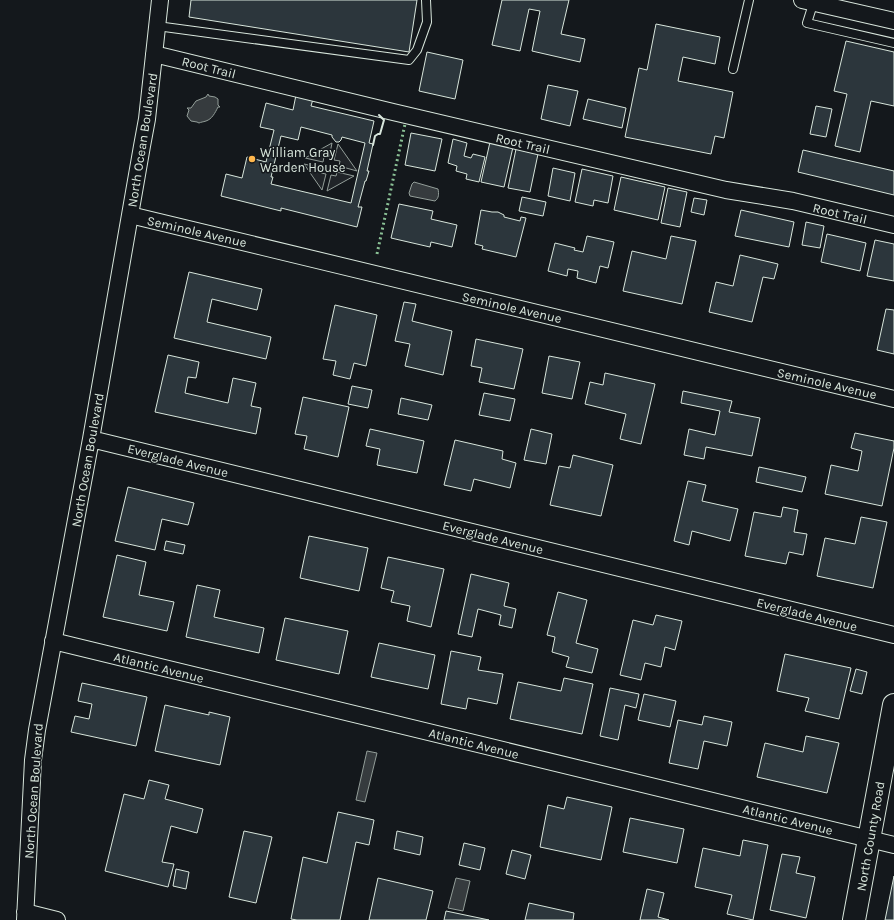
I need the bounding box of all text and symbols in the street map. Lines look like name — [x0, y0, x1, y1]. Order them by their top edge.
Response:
street label: Root Trail — [180, 54, 237, 81]
street label: North Ocean Boulevard — [124, 72, 161, 208]
street label: Root Trail — [494, 130, 551, 157]
place label: William Gray Warden House — [260, 145, 346, 175]
marker: William Gray Warden House — [247, 154, 257, 164]
street label: Root Trail — [811, 200, 868, 227]
street label: Seminole Avenue — [146, 213, 248, 250]
street label: Seminole Avenue — [461, 289, 563, 326]
street label: Seminole Avenue — [776, 365, 878, 402]
street label: North Ocean Boulevard — [68, 392, 107, 528]
street label: Everglade Avenue — [126, 441, 230, 480]
street label: Everglade Avenue — [441, 518, 545, 557]
street label: Everglade Avenue — [755, 595, 859, 634]
street label: Atlantic Avenue — [112, 649, 206, 686]
street label: North Ocean Boulevard — [21, 723, 46, 859]
street label: Atlantic Avenue — [427, 725, 521, 762]
street label: North County Road — [853, 780, 888, 892]
street label: Atlantic Avenue — [741, 801, 835, 838]

